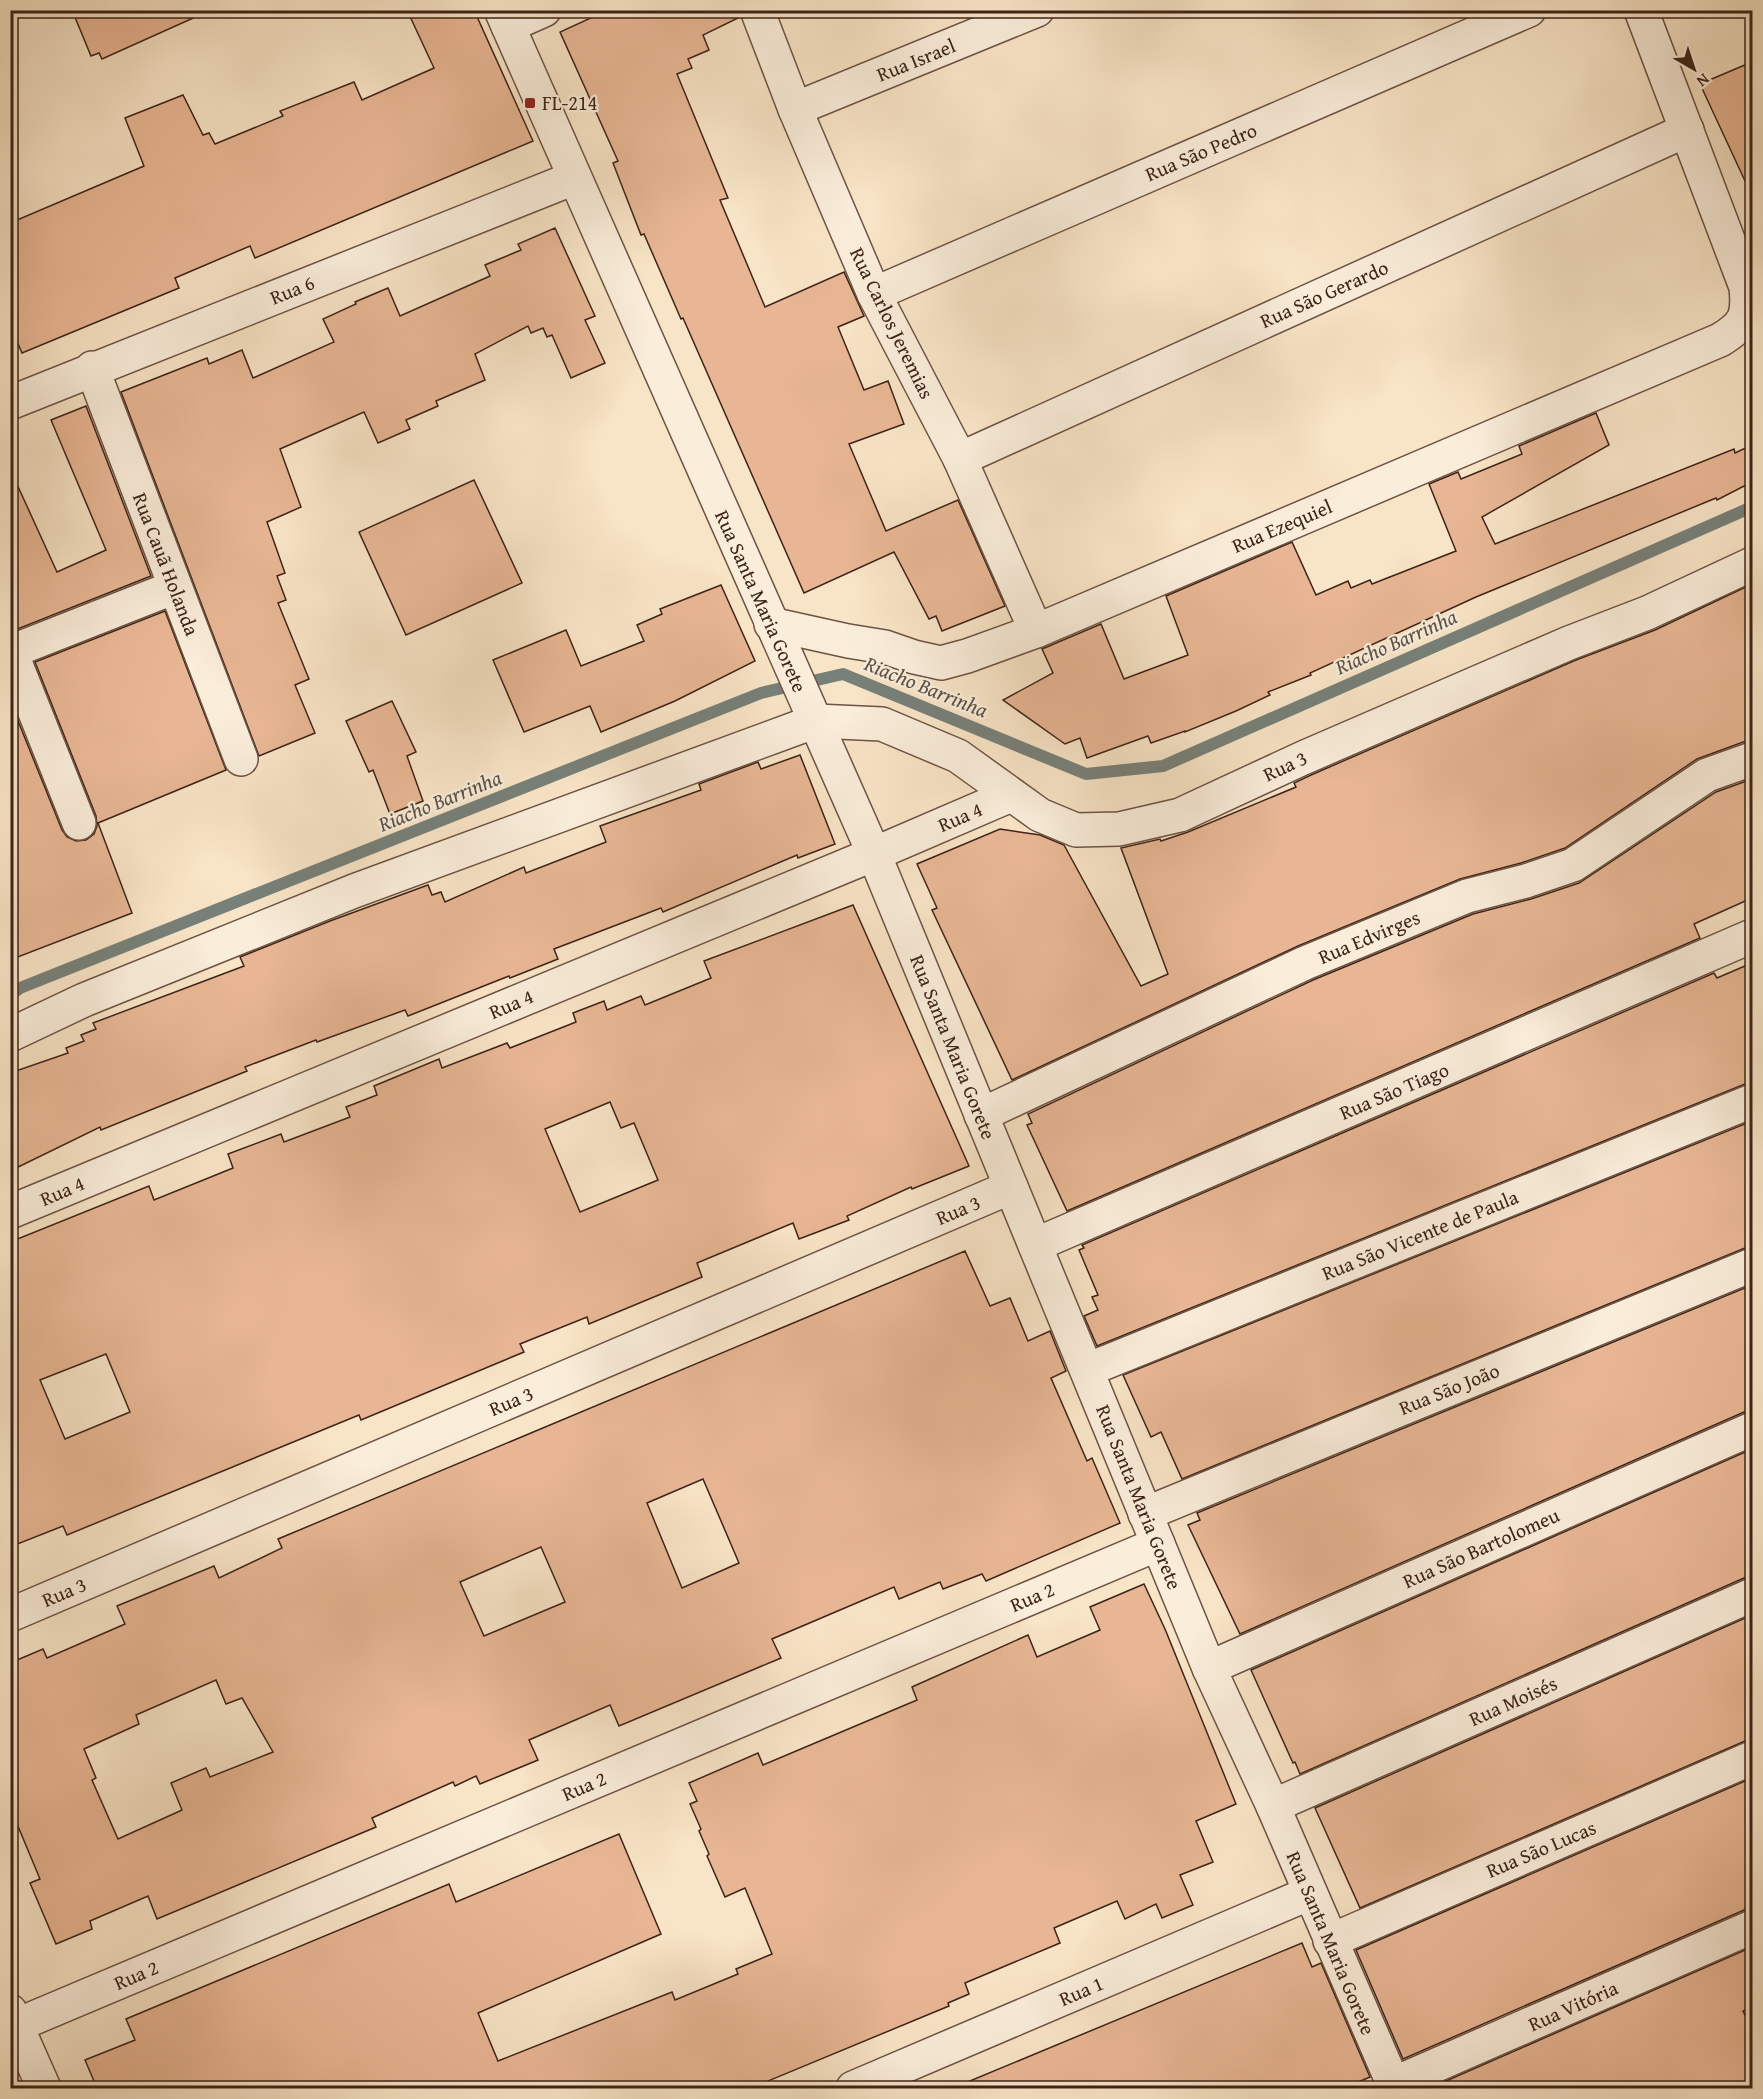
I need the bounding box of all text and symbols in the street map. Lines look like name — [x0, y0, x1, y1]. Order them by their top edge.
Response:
street label: Rua Israel — [872, 30, 960, 88]
north arrow — [1664, 39, 1724, 99]
text: N — [1691, 68, 1715, 94]
place label: FL-214 — [542, 88, 597, 117]
marker: FL-214 — [523, 96, 537, 110]
street label: Rua São Pedro — [1140, 115, 1261, 188]
street label: Rua Carlos Jeremias — [843, 242, 942, 403]
street label: Rua São Gerardo — [1255, 252, 1393, 335]
street label: Rua 6 — [265, 268, 318, 312]
street label: Rua Cauã Holanda — [126, 488, 207, 640]
street label: Rua Ezequiel — [1227, 491, 1337, 560]
street label: Rua Santa Maria Gorete — [708, 505, 815, 697]
water label: Riacho Barrinha — [1329, 601, 1462, 683]
water label: Riacho Barrinha — [859, 647, 993, 725]
street label: Rua 3 — [1258, 743, 1312, 788]
water label: Riacho Barrinha — [373, 762, 506, 840]
street label: Rua 4 — [933, 794, 987, 839]
street label: Rua Edvirges — [1313, 902, 1424, 971]
street label: Rua Santa Maria Gorete — [903, 950, 1004, 1144]
street label: Rua 4 — [484, 981, 538, 1026]
street label: Rua São Tiago — [1335, 1054, 1453, 1127]
street label: Rua 4 — [35, 1168, 89, 1213]
street label: Rua São Vicente de Paula — [1317, 1182, 1523, 1287]
street label: Rua 3 — [931, 1187, 985, 1232]
street label: Rua São João — [1394, 1355, 1503, 1422]
street label: Rua 3 — [484, 1378, 538, 1423]
street label: Rua Santa Maria Gorete — [1089, 1400, 1190, 1594]
street label: Rua São Bartolomeu — [1398, 1500, 1564, 1595]
street label: Rua 3 — [37, 1569, 91, 1614]
street label: Rua 2 — [1005, 1574, 1059, 1619]
street label: Rua Moisés — [1464, 1668, 1562, 1733]
street label: Rua 2 — [557, 1763, 611, 1808]
street label: Rua São Lucas — [1481, 1812, 1600, 1885]
street label: Rua Santa Maria Gorete — [1280, 1847, 1383, 2039]
street label: Rua 2 — [109, 1952, 163, 1997]
street label: Rua 1 — [1054, 1968, 1108, 2013]
street label: Rua Vitória — [1523, 1973, 1623, 2038]

